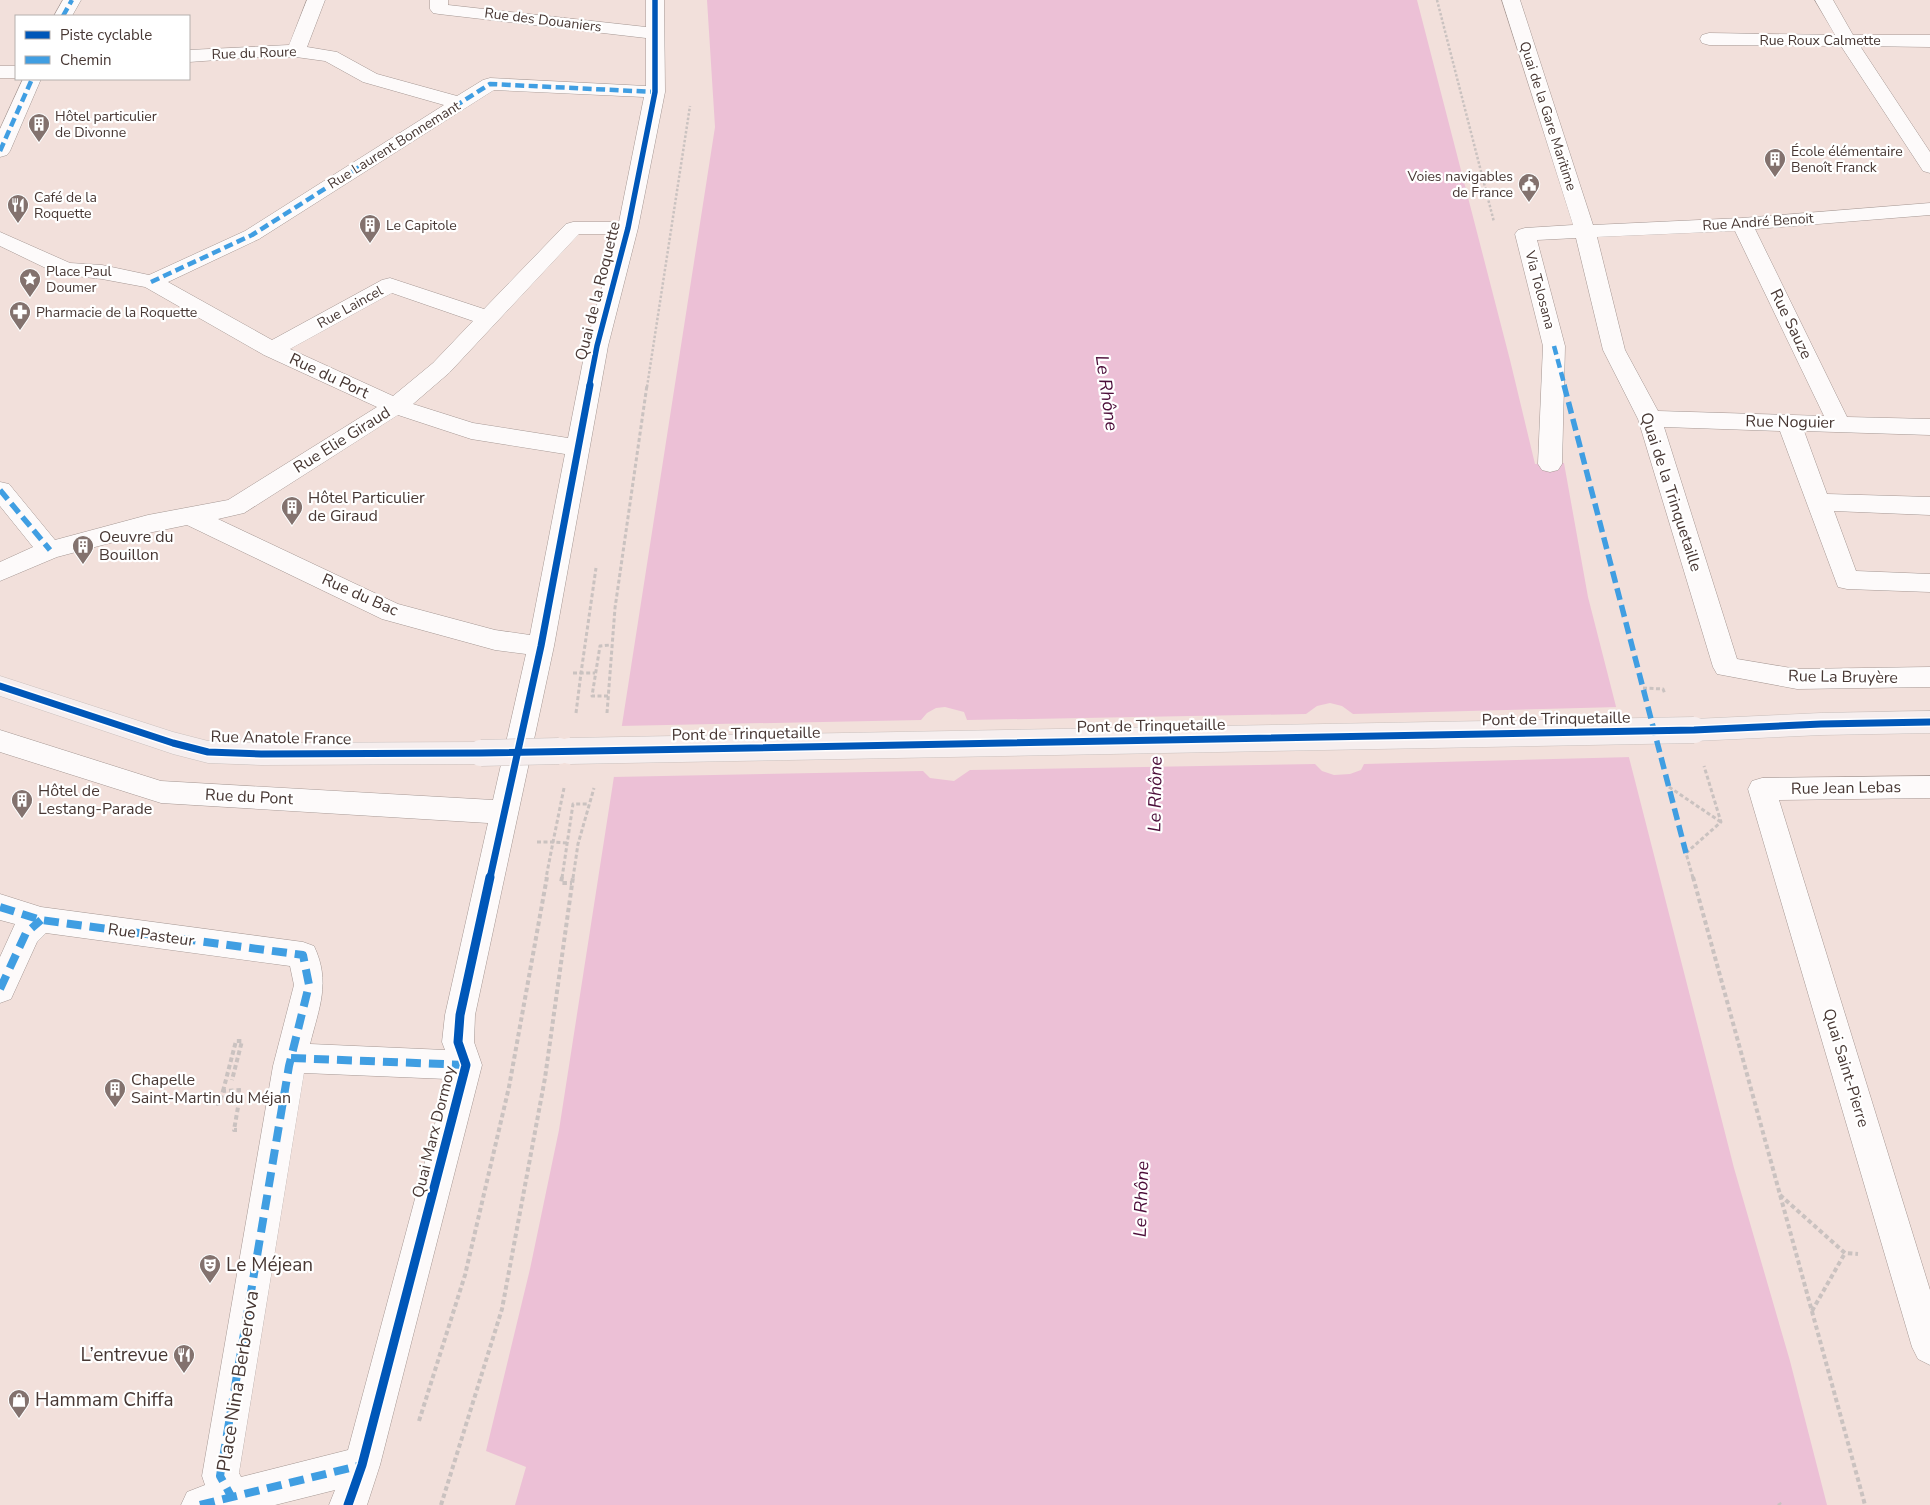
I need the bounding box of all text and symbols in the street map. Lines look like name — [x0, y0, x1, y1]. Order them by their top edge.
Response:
street label: Rue des Douaniers — [483, 3, 603, 37]
legend — [15, 15, 190, 80]
text: Piste cyclable — [60, 25, 152, 45]
street label: Rue Roux Calmette — [1759, 31, 1881, 50]
street label: Quai de la Gare Maritime — [1515, 39, 1581, 193]
street label: Rue du Roure — [211, 42, 297, 64]
text: Chemin — [60, 50, 111, 70]
street label: Rue Laurent Bonnemant — [324, 96, 464, 194]
place label: Hôtel particulier de Divonne — [55, 107, 157, 142]
building icon: Hôtel particulier de Divonne — [27, 112, 51, 143]
place label: École élémentaire Benoît Franck — [1791, 142, 1903, 177]
building icon: École élémentaire Benoît Franck — [1763, 147, 1787, 178]
place label: Voies navigables de France — [1407, 167, 1513, 202]
public building icon: Voies navigables de France — [1517, 172, 1541, 203]
place label: Café de la Roquette — [34, 188, 97, 223]
restaurant icon: Café de la Roquette — [6, 193, 30, 224]
street label: Rue André Benoit — [1702, 209, 1814, 235]
building icon: Le Capitole — [358, 213, 382, 244]
place label: Le Capitole — [386, 216, 457, 235]
street label: Quai de la Roquette — [570, 219, 626, 363]
street label: Via Tolosana — [1520, 248, 1560, 331]
place label: Place Paul Doumer — [46, 262, 113, 297]
place icon: Place Paul Doumer — [18, 267, 42, 298]
street label: Rue Laincel — [314, 281, 387, 333]
street label: Rue Sauze — [1765, 285, 1817, 363]
pharmacy icon: Pharmacie de la Roquette — [8, 300, 32, 331]
place label: Pharmacie de la Roquette — [36, 303, 197, 322]
street label: Rue du Port — [286, 348, 373, 404]
water label: Le Rhône — [1090, 354, 1124, 433]
street label: Rue Elie Giraud — [289, 401, 395, 479]
street label: Quai de la Trinquetaille — [1635, 410, 1707, 574]
street label: Rue Noguier — [1745, 410, 1835, 434]
place label: Hôtel Particulier de Giraud — [308, 487, 425, 527]
building icon: Hôtel Particulier de Giraud — [280, 495, 304, 526]
place label: Oeuvre du Bouillon — [99, 526, 174, 566]
building icon: Oeuvre du Bouillon — [71, 534, 95, 565]
street label: Rue du Bac — [318, 568, 402, 622]
street label: Rue La Bruyère — [1788, 665, 1898, 689]
street label: Pont de Trinquetaille — [1481, 707, 1631, 731]
street label: Pont de Trinquetaille — [1076, 714, 1226, 738]
street label: Pont de Trinquetaille — [671, 722, 821, 746]
street label: Rue Anatole France — [210, 726, 352, 750]
water label: Le Rhône — [1142, 755, 1168, 832]
street label: Rue Jean Lebas — [1791, 776, 1901, 800]
place label: Hôtel de Lestang-Parade — [38, 780, 152, 820]
street label: Rue du Pont — [204, 784, 294, 810]
building icon: Hôtel de Lestang-Parade — [10, 788, 34, 819]
street label: Rue Pasteur — [106, 918, 196, 952]
street label: Quai Saint-Pierre — [1817, 1006, 1875, 1130]
street label: Quai Marx Dormoy — [407, 1063, 461, 1200]
place label: Chapelle Saint-Martin du Méjan — [131, 1069, 291, 1109]
building icon: Chapelle Saint-Martin du Méjan — [103, 1077, 127, 1108]
water label: Le Rhône — [1128, 1160, 1154, 1237]
place label: Le Méjean — [226, 1252, 313, 1278]
theatre icon: Le Méjean — [198, 1253, 222, 1284]
street label: Place Nina Berberova — [211, 1288, 265, 1474]
place label: L’entrevue — [80, 1342, 168, 1368]
restaurant icon: L’entrevue — [172, 1343, 196, 1374]
place label: Hammam Chiffa — [35, 1387, 174, 1413]
shop icon: Hammam Chiffa — [7, 1388, 31, 1419]

